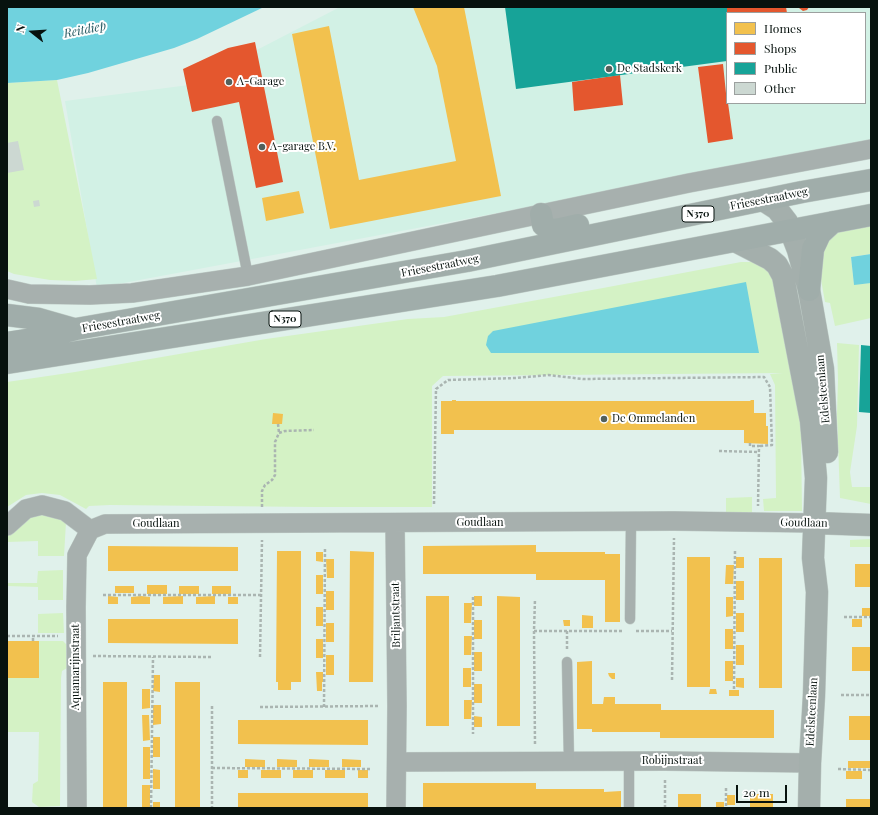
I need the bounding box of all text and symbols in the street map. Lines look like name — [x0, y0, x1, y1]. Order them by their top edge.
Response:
north arrow — [12, 12, 52, 52]
legend — [726, 12, 866, 104]
water label: Reitdiep — [63, 19, 107, 41]
text: Homes — [764, 20, 802, 36]
text: N — [12, 22, 28, 34]
text: Shops — [764, 40, 796, 56]
text: Public — [764, 60, 797, 76]
place label: De Stadskerk — [617, 62, 682, 76]
marker: De Stadskerk — [604, 64, 614, 74]
place label: A-Garage — [237, 75, 284, 89]
marker: A-Garage — [224, 77, 234, 87]
text: Other — [764, 80, 796, 96]
place label: A-garage B.V. — [270, 140, 336, 154]
marker: A-garage B.V. — [257, 142, 267, 152]
street label: Friesestraatweg — [729, 185, 809, 213]
road number: N370 — [682, 206, 714, 222]
street label: Friesestraatweg — [400, 252, 480, 280]
street label: Friesestraatweg — [81, 309, 161, 335]
road number: N370 — [269, 311, 301, 327]
street label: Edelsteenlaan — [813, 354, 833, 424]
place label: De Ommelanden — [612, 412, 695, 426]
marker: De Ommelanden — [599, 414, 609, 424]
street label: Goudlaan — [456, 516, 504, 530]
street label: Goudlaan — [780, 516, 828, 530]
street label: Goudlaan — [132, 517, 180, 531]
street label: Briljantstraat — [389, 582, 403, 648]
street label: Aquamarijnstraat — [69, 624, 83, 710]
street label: Edelsteenlaan — [804, 677, 820, 747]
street label: Robijnstraat — [642, 754, 702, 768]
scale bar — [738, 777, 789, 803]
text: 20 m — [743, 784, 770, 800]

